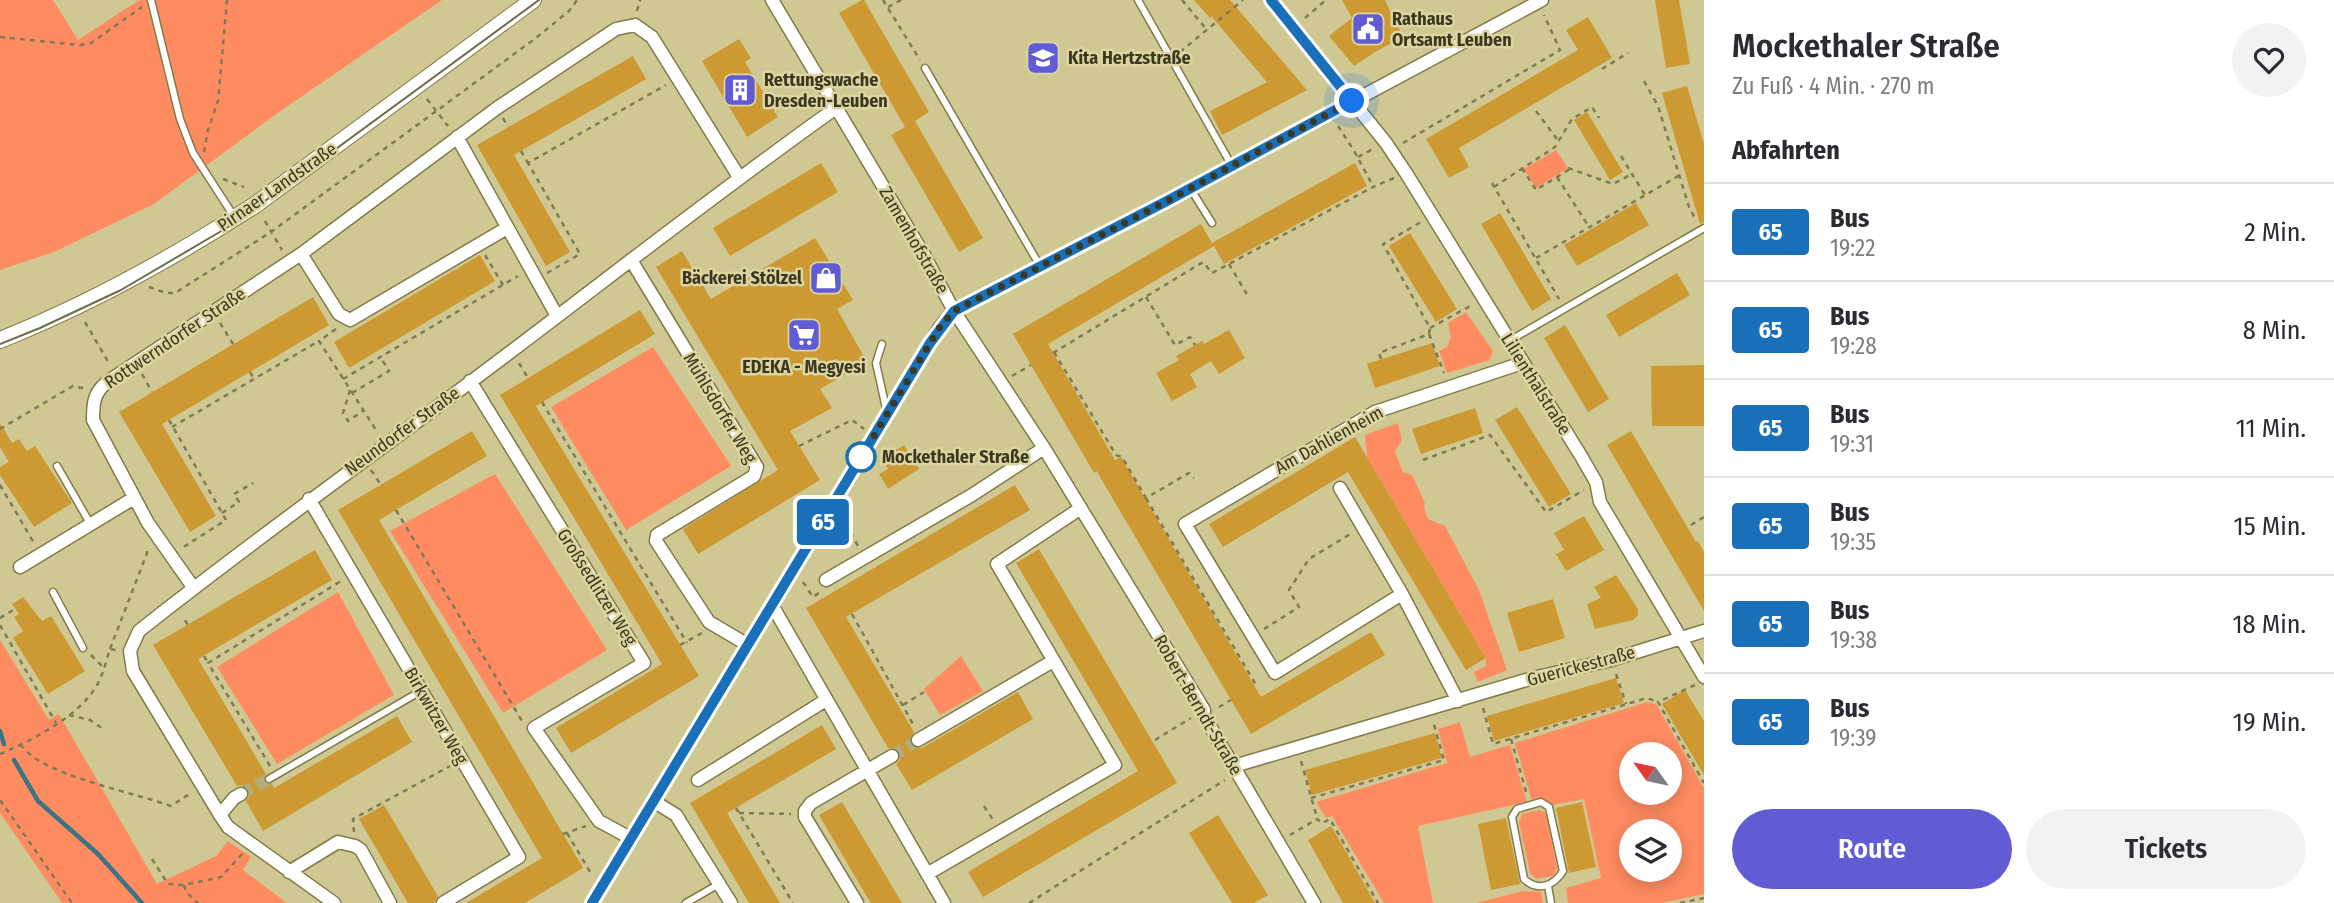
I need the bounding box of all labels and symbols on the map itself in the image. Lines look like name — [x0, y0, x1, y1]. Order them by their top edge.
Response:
place label: Rathaus Ortsamt Leuben — [1392, 8, 1512, 51]
public building icon: Rathaus Ortsamt Leuben — [1349, 10, 1387, 48]
school or university icon: Kita Hertzstraße — [1024, 39, 1062, 77]
place label: Kita Hertzstraße — [1068, 47, 1191, 69]
place label: Rettungswache Dresden-Leuben — [764, 69, 888, 112]
building icon: Rettungswache Dresden-Leuben — [721, 71, 759, 109]
your location — [1334, 83, 1369, 118]
street label: Pirnaer Landstraße — [213, 138, 341, 236]
street label: Zamenhofstraße — [874, 182, 954, 298]
shop icon: Bäckerei Stölzel — [807, 259, 845, 297]
place label: Bäckerei Stölzel — [682, 267, 802, 289]
street label: Rottwerndorfer Straße — [100, 283, 250, 393]
supermarket icon: EDEKA - Megyesi — [785, 316, 823, 354]
street label: Lilienthalstraße — [1496, 329, 1576, 439]
street label: Mühlsdorfer Weg — [678, 349, 762, 468]
place label: EDEKA - Megyesi — [742, 356, 866, 378]
street label: Neundorfer Straße — [340, 382, 464, 480]
street label: Am Dahlienheim — [1271, 401, 1387, 479]
marker: Mockethaler Straße — [846, 442, 876, 472]
place label: Mockethaler Straße — [882, 446, 1029, 468]
line badge: 65 — [792, 499, 854, 545]
street label: Großsedlitzer Weg — [552, 525, 642, 650]
street label: Robert-Berndt-Straße — [1149, 631, 1247, 779]
street label: Guerickestraße — [1525, 641, 1638, 691]
street label: Birkwitzer Weg — [399, 664, 473, 769]
north arrow — [1619, 742, 1682, 805]

